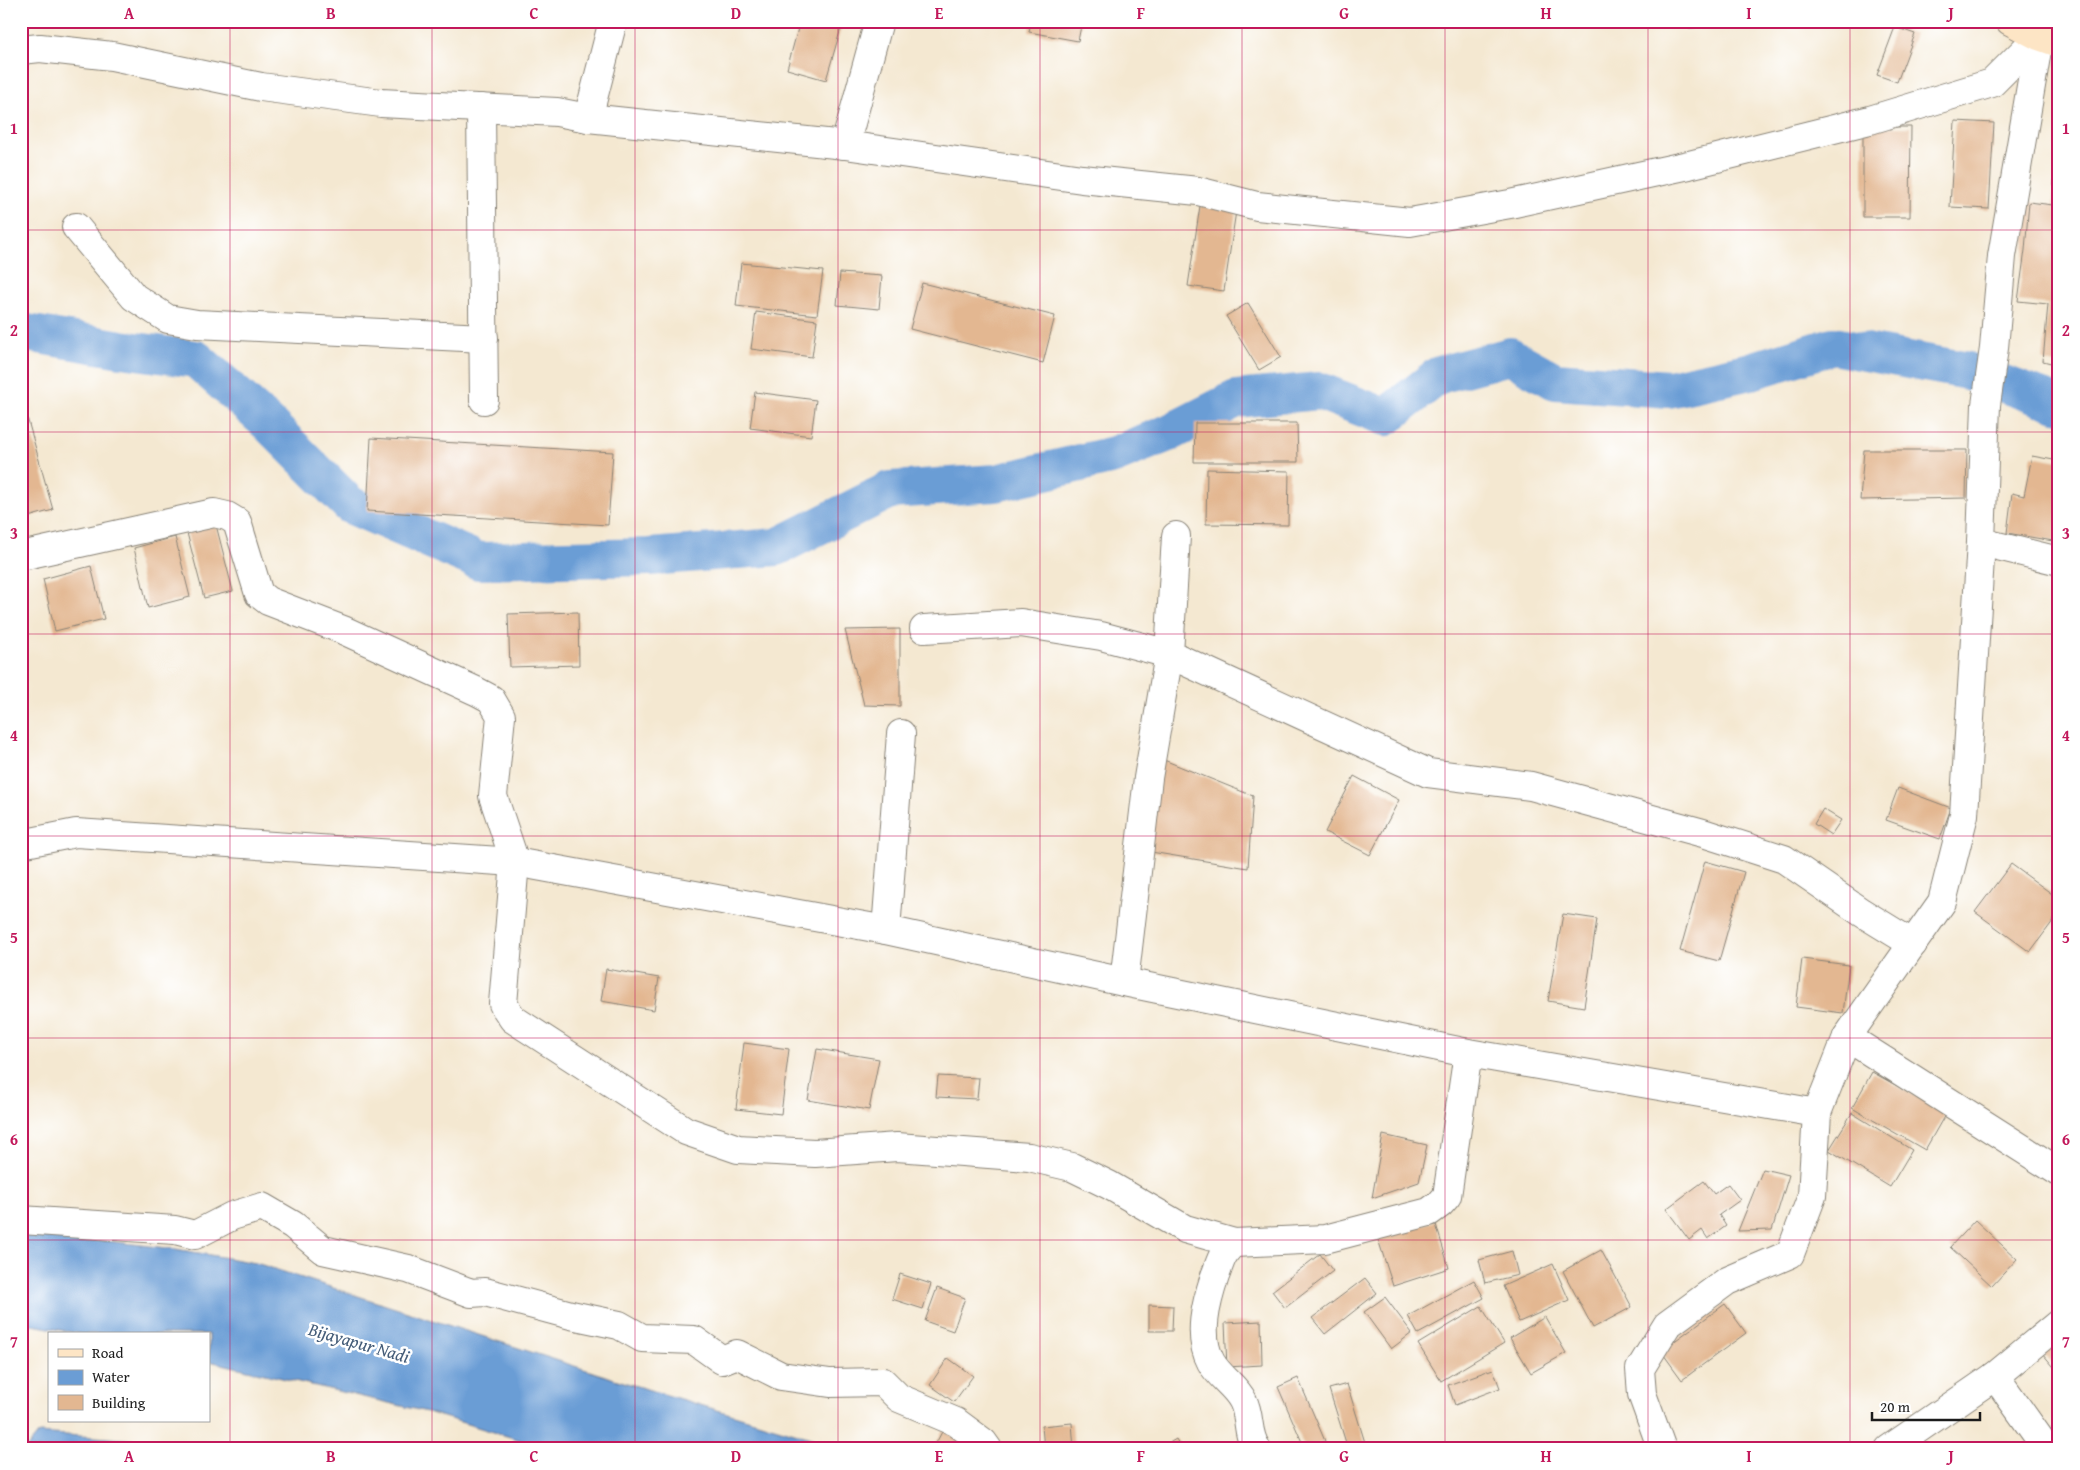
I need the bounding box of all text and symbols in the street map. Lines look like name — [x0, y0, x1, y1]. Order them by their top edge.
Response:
text: A — [124, 1, 135, 25]
text: B — [326, 1, 336, 25]
text: C — [529, 1, 539, 25]
text: D — [731, 1, 741, 25]
text: E — [935, 1, 944, 25]
text: F — [1137, 1, 1145, 25]
text: G — [1339, 1, 1349, 25]
text: H — [1540, 1, 1552, 25]
text: I — [1746, 1, 1752, 25]
text: J — [1945, 1, 1954, 25]
text: 1 — [10, 116, 18, 140]
text: 1 — [2062, 116, 2070, 140]
text: 2 — [10, 318, 18, 342]
text: 2 — [2062, 318, 2070, 342]
text: 3 — [10, 521, 18, 545]
text: 3 — [2062, 521, 2070, 545]
text: 4 — [10, 723, 18, 747]
text: 4 — [2062, 723, 2070, 747]
text: 5 — [10, 925, 18, 949]
text: 5 — [2062, 925, 2070, 949]
text: 6 — [10, 1127, 18, 1151]
text: 6 — [2062, 1127, 2070, 1151]
water label: Bijayapur Nadi — [305, 1315, 413, 1370]
text: 7 — [10, 1329, 18, 1353]
text: 7 — [2062, 1329, 2070, 1353]
legend — [48, 1332, 210, 1422]
text: Road — [92, 1342, 123, 1363]
text: Water — [92, 1366, 130, 1387]
scale bar — [1872, 1390, 1980, 1422]
text: Building — [92, 1392, 146, 1413]
text: 20 m — [1880, 1396, 1911, 1417]
text: A — [124, 1444, 135, 1468]
text: B — [326, 1444, 336, 1468]
text: C — [529, 1444, 539, 1468]
text: D — [731, 1444, 741, 1468]
text: E — [935, 1444, 944, 1468]
text: F — [1137, 1444, 1145, 1468]
text: G — [1339, 1444, 1349, 1468]
text: H — [1540, 1444, 1552, 1468]
text: I — [1746, 1444, 1752, 1468]
text: J — [1945, 1444, 1954, 1468]

